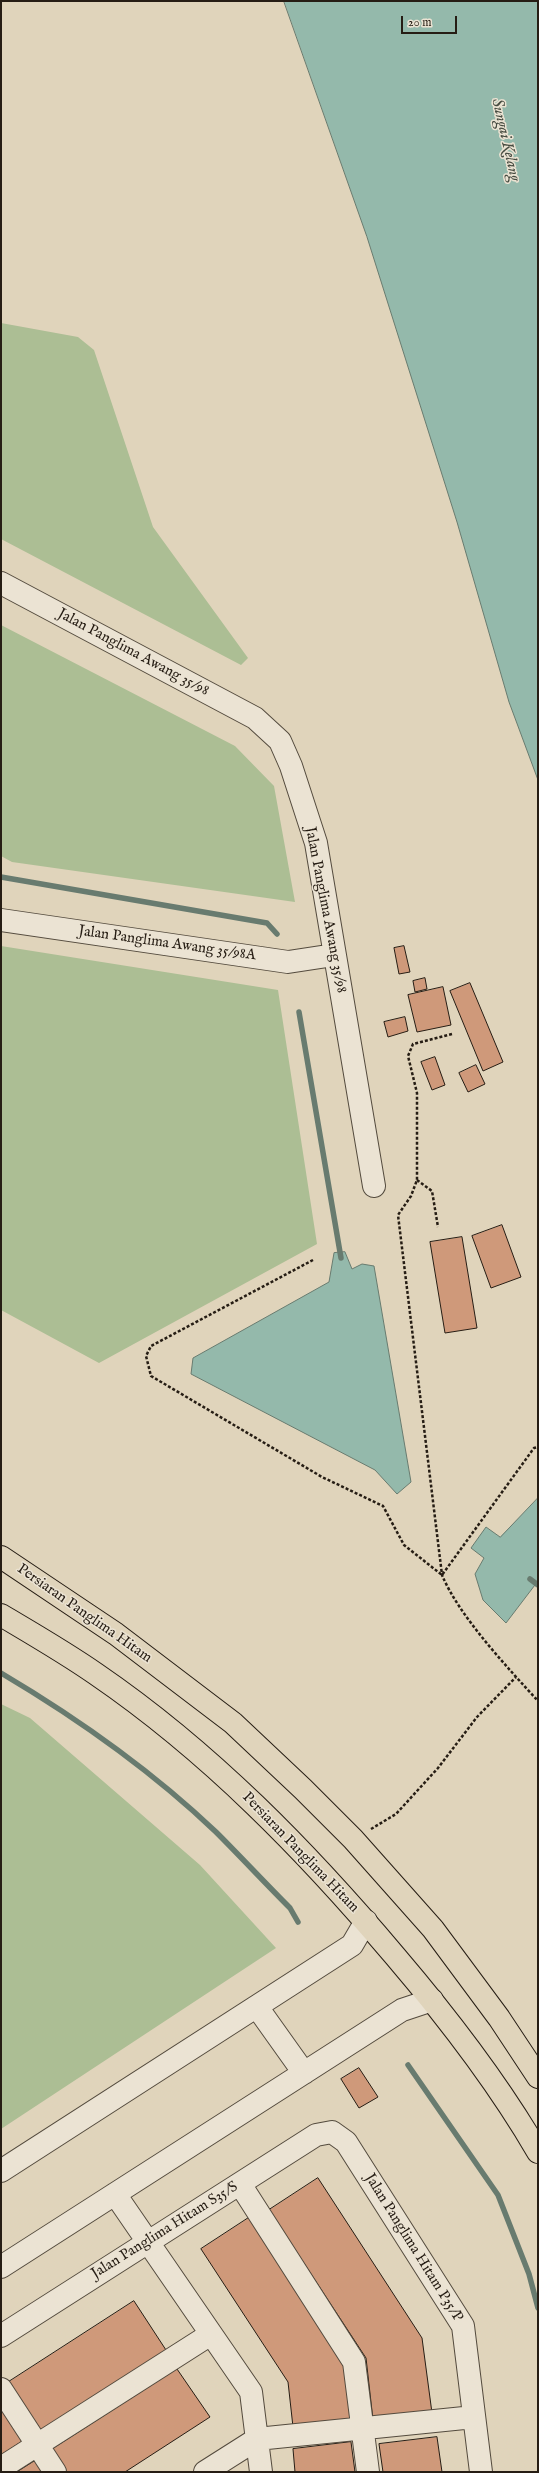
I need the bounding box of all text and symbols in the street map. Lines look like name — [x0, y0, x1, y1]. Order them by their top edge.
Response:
scale bar — [403, 8, 459, 34]
text: 20 m — [408, 15, 431, 30]
water label: Sungai Kelang — [486, 97, 524, 183]
street label: Jalan Panglima Awang 35/98 — [54, 605, 212, 701]
street label: Jalan Panglima Awang 35/98 — [300, 825, 350, 995]
street label: Jalan Panglima Awang 35/98A — [77, 923, 257, 965]
street label: Persiaran Panglima Hitam — [13, 1561, 155, 1667]
street label: Persiaran Panglima Hitam — [238, 1789, 362, 1917]
street label: Jalan Panglima Hitam P35/P — [360, 2170, 466, 2326]
street label: Jalan Panglima Hitam S35/S — [88, 2178, 242, 2284]

